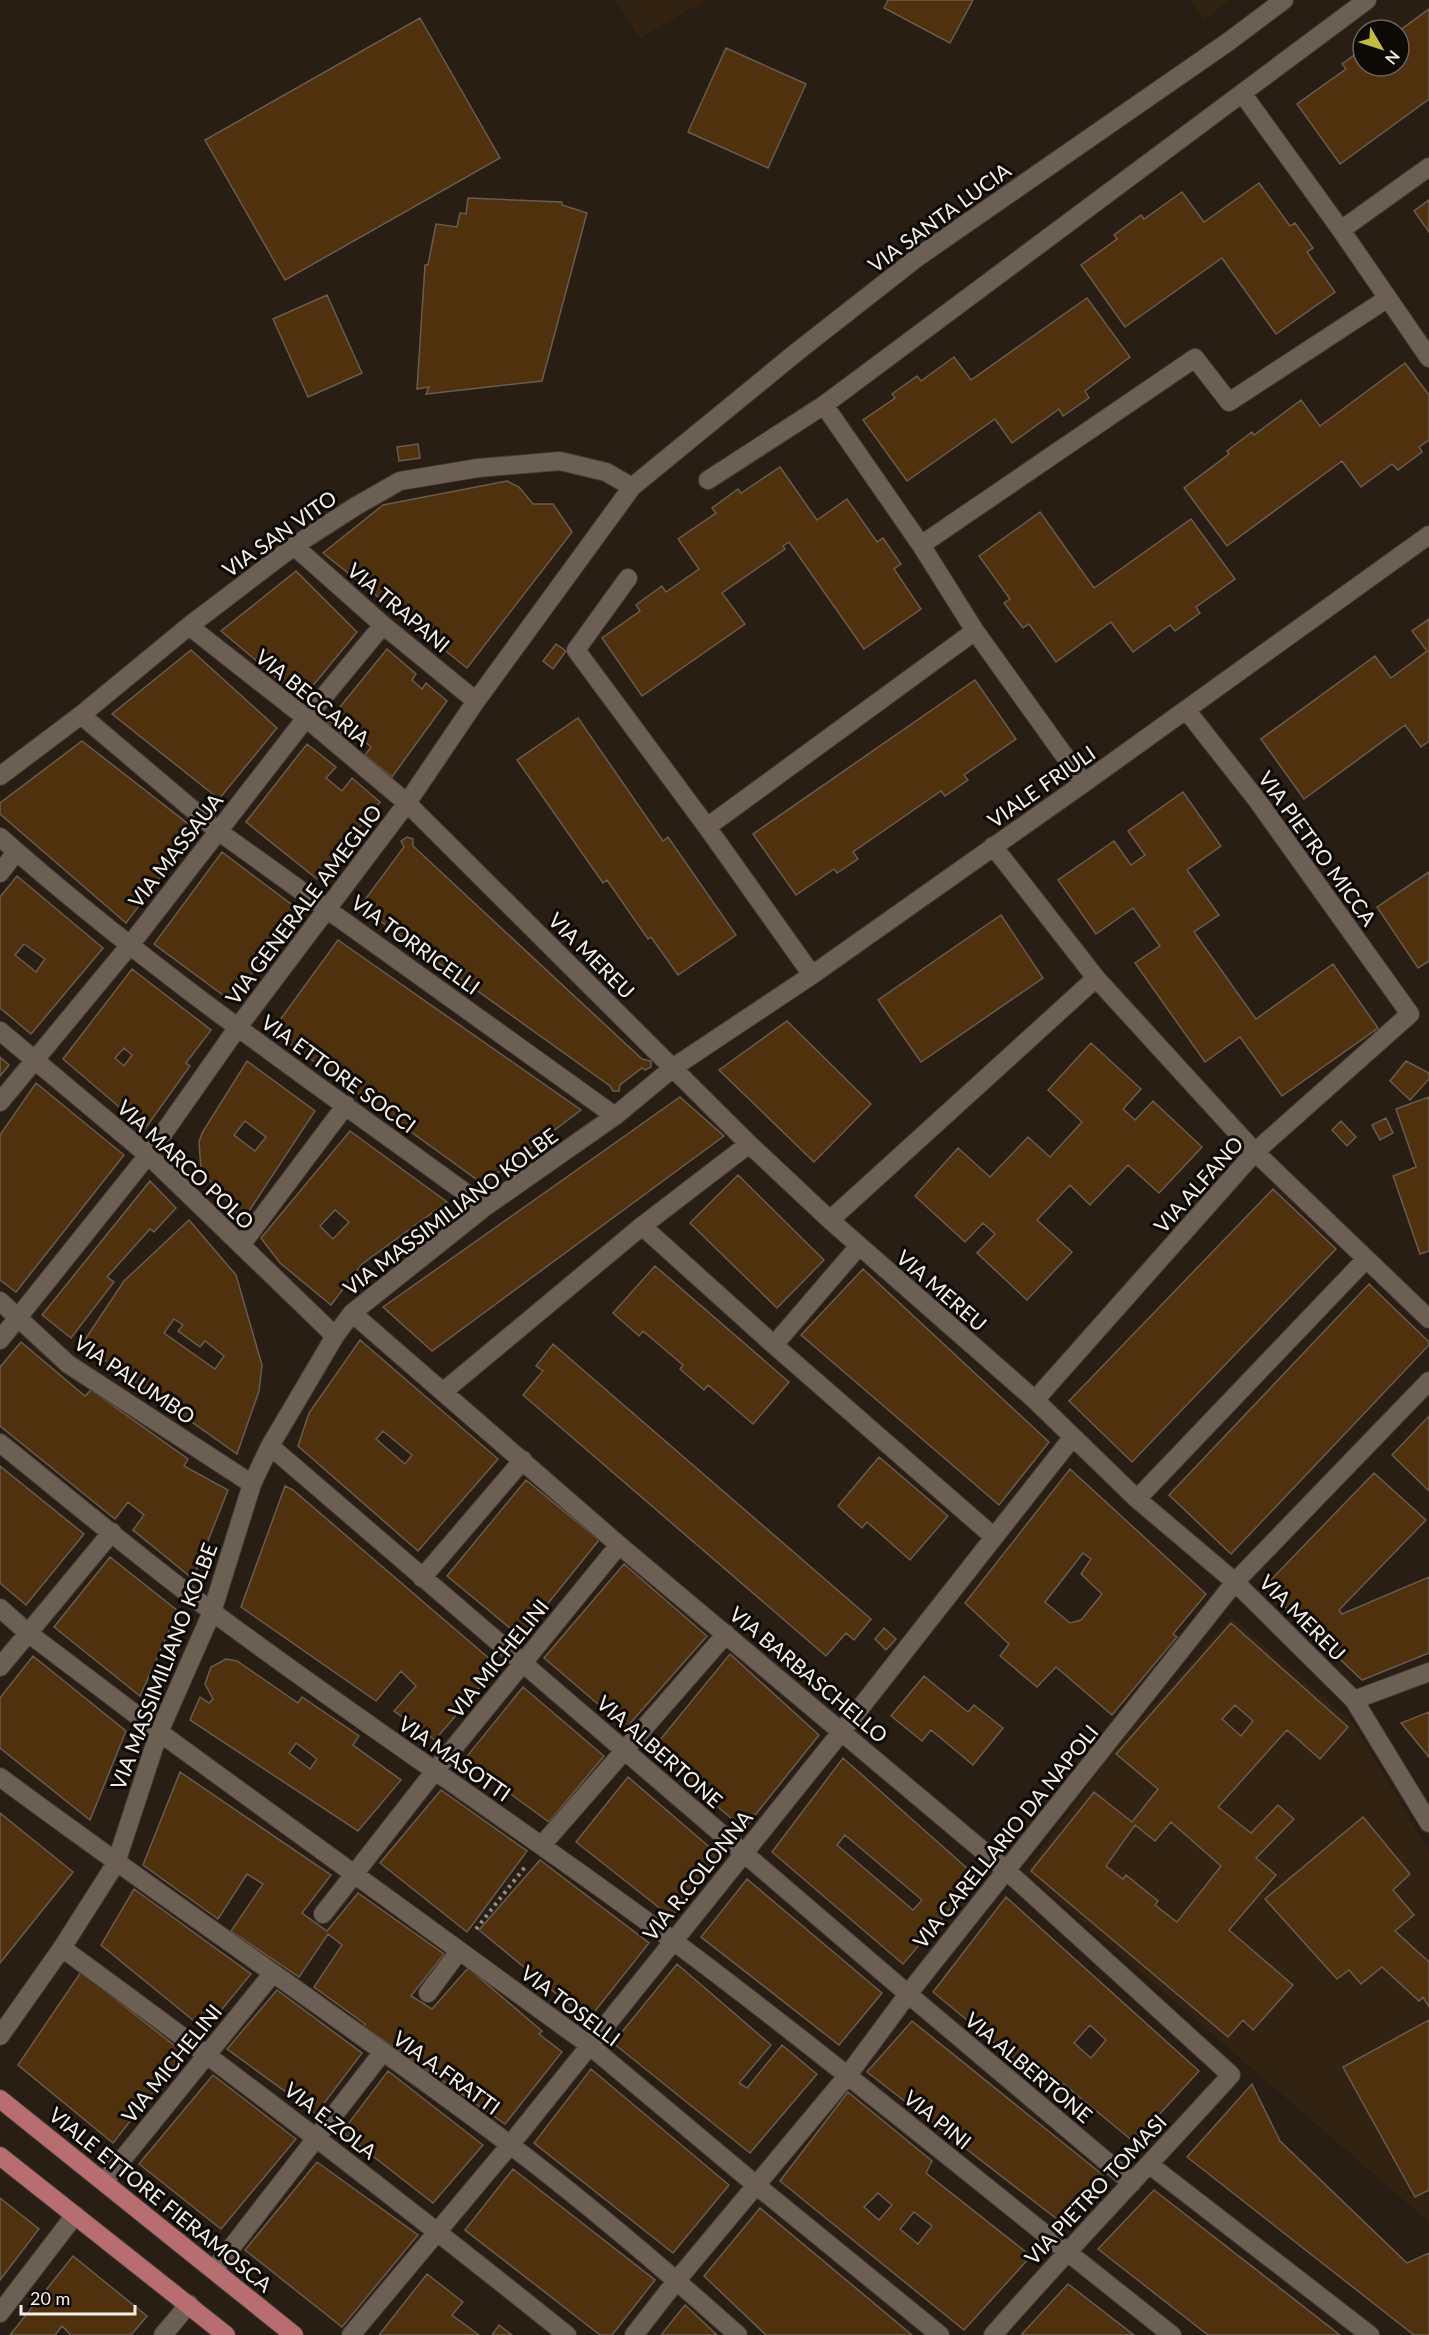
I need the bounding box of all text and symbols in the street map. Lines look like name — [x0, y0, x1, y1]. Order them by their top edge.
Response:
north arrow — [1351, 18, 1411, 78]
text: N — [1382, 47, 1404, 69]
street label: VIA SANTA LUCIA — [863, 156, 1016, 277]
street label: VIA SAN VITO — [217, 484, 341, 582]
street label: VIA TRAPANI — [343, 557, 455, 657]
street label: VIA BECCARIA — [251, 643, 376, 751]
street label: VIALE FRIULI — [982, 740, 1100, 832]
street label: VIA PIETRO MICCA — [1254, 766, 1383, 931]
street label: VIA MASSAUA — [123, 787, 228, 912]
street label: VIA GENERALE AMEGLIO — [220, 799, 386, 1009]
street label: VIA TORRICELLI — [347, 889, 485, 999]
street label: VIA MEREU — [544, 907, 640, 1003]
street label: VIA ETTORE SOCCI — [257, 1009, 421, 1137]
street label: VIA MARCO POLO — [112, 1094, 260, 1234]
street label: VIA MASSIMILIANO KOLBE — [338, 1122, 562, 1300]
street label: VIA ALFANO — [1148, 1131, 1248, 1237]
street label: VIA MEREU — [892, 1244, 992, 1336]
street label: VIA PALUMBO — [70, 1329, 200, 1429]
street label: VIA MASSIMILIANO KOLBE — [104, 1539, 222, 1793]
street label: VIA MEREU — [1255, 1569, 1351, 1665]
street label: VIA MICHELINI — [443, 1594, 553, 1722]
street label: VIA BARBASCHELLO — [725, 1601, 893, 1747]
street label: VIA ALBERTONE — [592, 1690, 728, 1812]
street label: VIA MASOTTI — [394, 1710, 516, 1806]
street label: VIA CARELLARIO DA NAPOLI — [907, 1719, 1103, 1953]
street label: VIA R.COLONNA — [637, 1804, 758, 1945]
street label: VIA TOSELLI — [516, 1960, 626, 2050]
street label: VIA MICHELINI — [116, 1999, 226, 2127]
street label: VIA ALBERTONE — [960, 2007, 1098, 2127]
street label: VIA A.FRATTI — [389, 2025, 505, 2119]
street label: VIA E.ZOLA — [280, 2076, 383, 2164]
street label: VIA PINI — [899, 2084, 977, 2154]
street label: VIALE ETTORE FIERAMOSCA — [45, 2101, 278, 2297]
street label: VIA PIETRO TOMASI — [1019, 2109, 1171, 2269]
scale bar — [21, 2278, 135, 2316]
text: 20 m — [30, 2287, 70, 2309]

